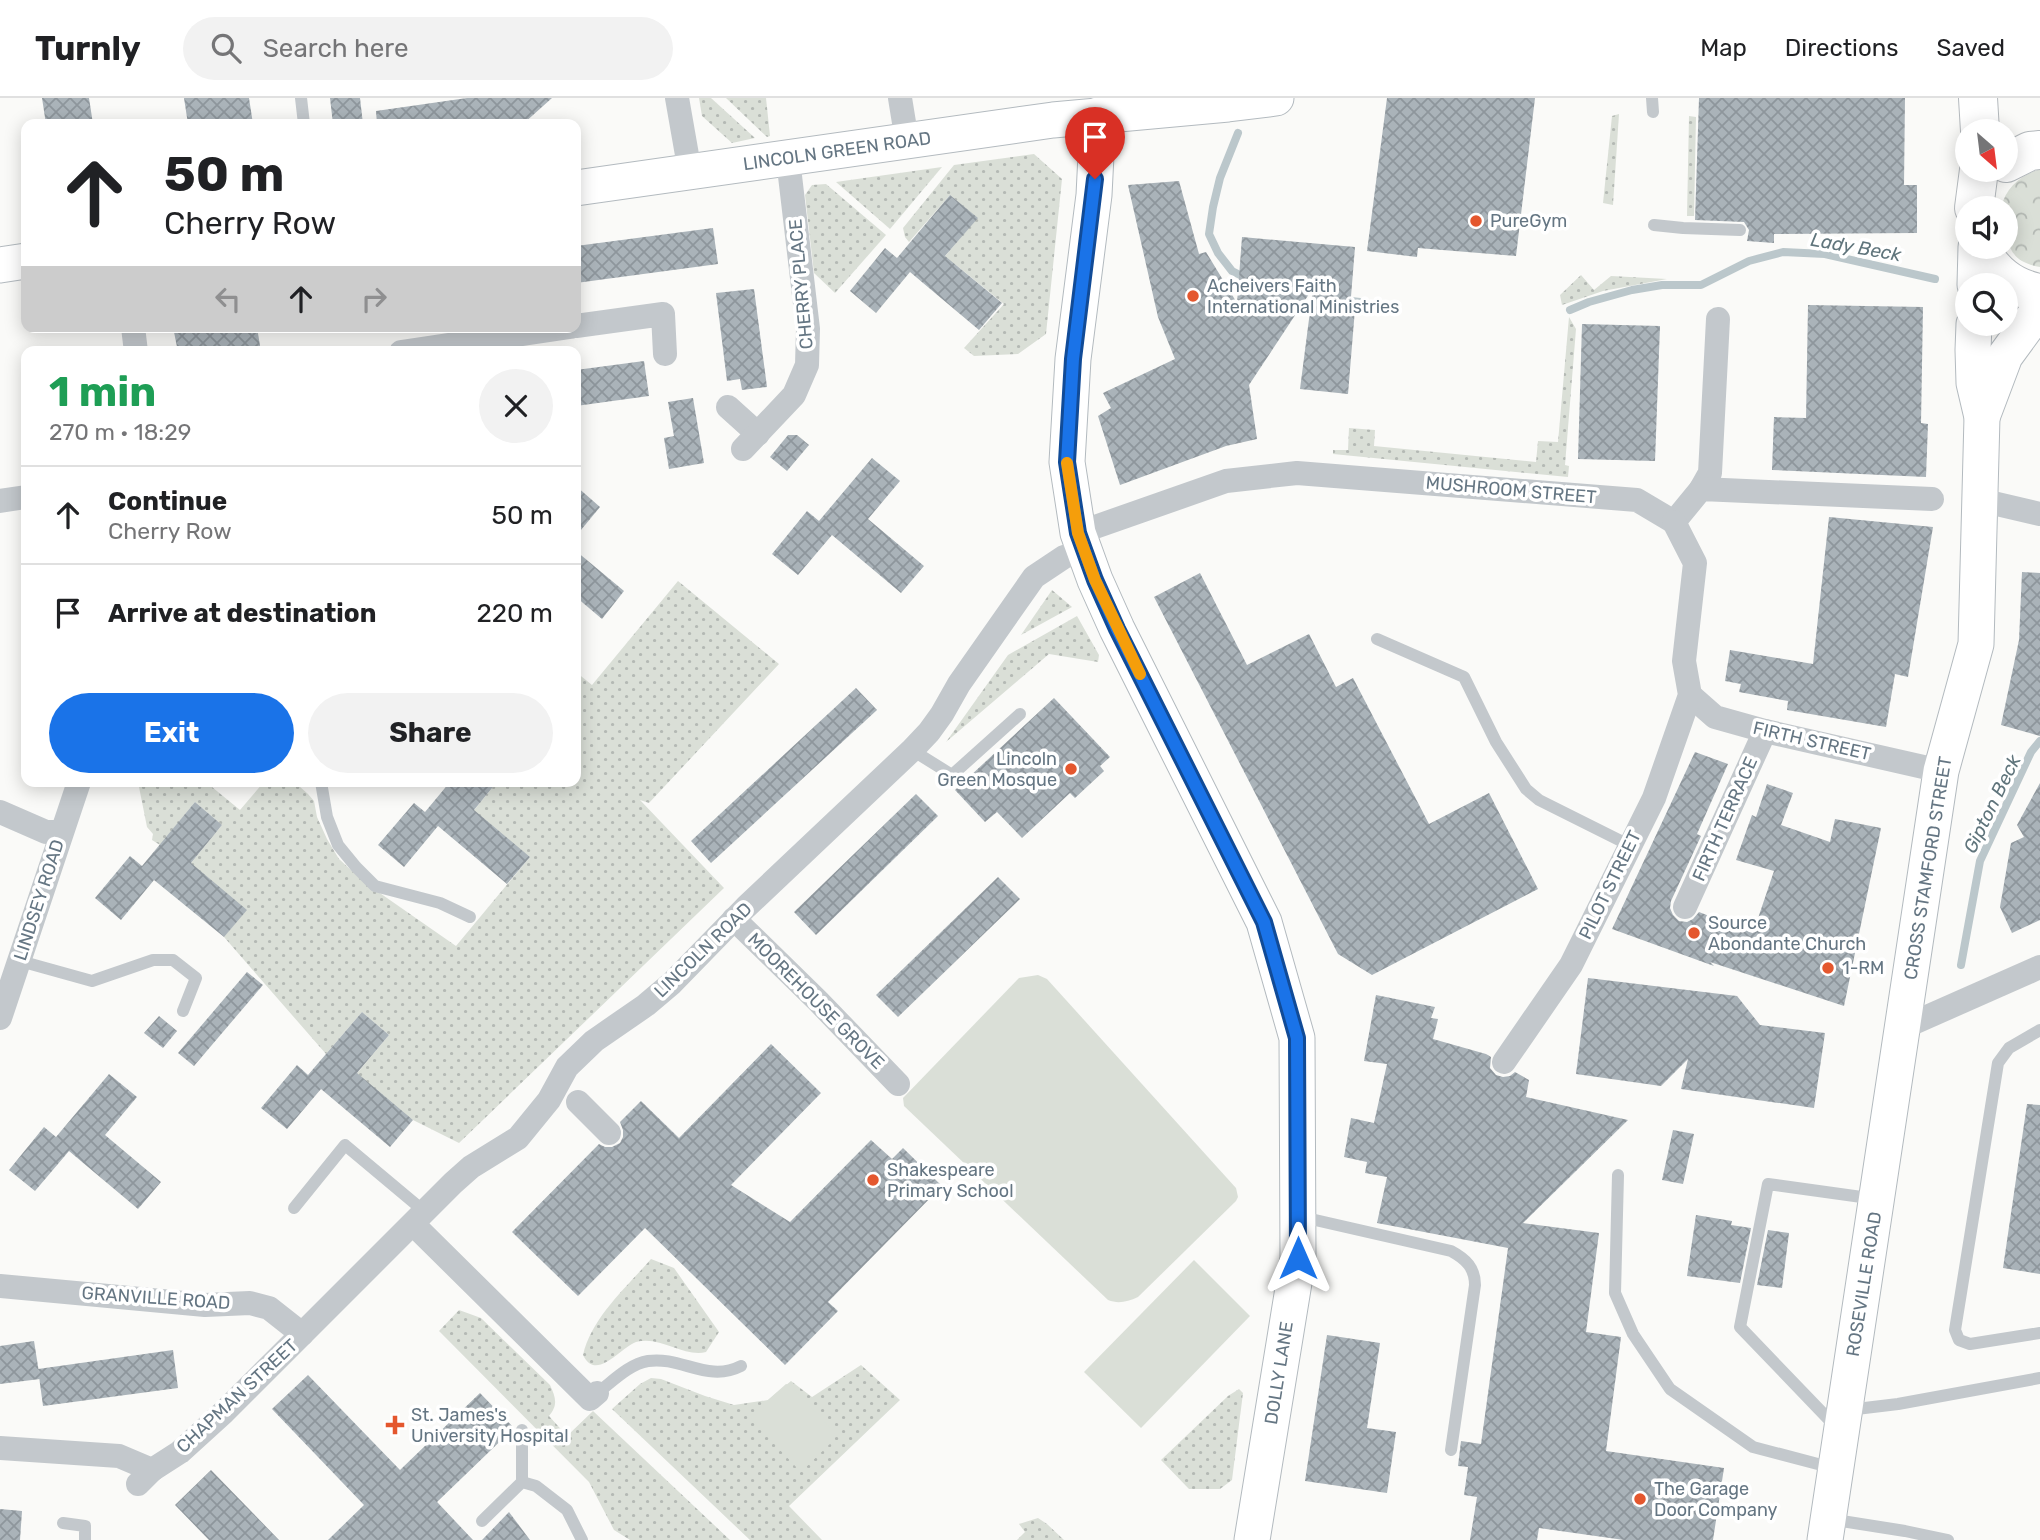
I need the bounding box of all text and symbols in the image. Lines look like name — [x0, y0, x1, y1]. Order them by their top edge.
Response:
search box — [183, 17, 673, 80]
text: Turnly — [35, 29, 141, 68]
icon: search — [207, 29, 245, 67]
text: Search here — [263, 33, 409, 64]
text: Map — [1700, 34, 1747, 62]
text: Directions — [1785, 34, 1898, 62]
text: Saved — [1936, 34, 2005, 62]
pin — [1065, 107, 1125, 179]
icon: arrive — [1076, 118, 1114, 156]
north arrow — [1955, 119, 2018, 182]
map controls — [1955, 119, 2018, 336]
street label: LINCOLN GREEN ROAD — [742, 127, 932, 175]
text: 50 m — [164, 145, 284, 203]
icon: ahead — [49, 147, 140, 238]
button: sound — [1955, 196, 2018, 259]
text: Cherry Row — [164, 204, 336, 242]
place label: PureGym — [1490, 210, 1567, 232]
marker: PureGym — [1468, 213, 1484, 229]
street label: CHERRY PLACE — [784, 218, 818, 350]
water label: Lady Beck — [1809, 228, 1903, 266]
button: search — [1955, 273, 2018, 336]
place label: Acheivers Faith International Ministries — [1207, 275, 1399, 318]
icon: left — [209, 280, 247, 318]
icon: ahead — [282, 280, 320, 318]
icon: right — [355, 280, 393, 318]
marker: Acheivers Faith International Ministries — [1185, 288, 1201, 304]
text: 1 min — [49, 367, 156, 417]
button: close — [479, 369, 553, 443]
text: 270 m · 18:29 — [49, 418, 191, 446]
street label: MUSHROOM STREET — [1425, 472, 1597, 508]
text: Continue — [108, 486, 227, 517]
icon: ahead — [49, 496, 87, 534]
text: 50 m — [492, 500, 553, 531]
text: Cherry Row — [108, 517, 232, 545]
icon: arrive — [49, 594, 87, 632]
text: Arrive at destination — [108, 598, 376, 629]
text: 220 m — [476, 598, 553, 629]
button: Exit — [49, 693, 294, 773]
button: Share — [308, 693, 553, 773]
street label: FIRTH STREET — [1751, 717, 1873, 765]
place label: Lincoln Green Mosque — [937, 748, 1057, 791]
water label: Gipton Beck — [1958, 751, 2026, 857]
street label: FIRTH TERRACE — [1688, 753, 1762, 885]
street label: CROSS STAMFORD STREET — [1899, 755, 1957, 981]
marker: Lincoln Green Mosque — [1063, 761, 1079, 777]
street label: PILOT STREET — [1574, 827, 1646, 943]
street label: LINDSEY ROAD — [9, 837, 69, 963]
street label: LINCOLN ROAD — [650, 898, 756, 1002]
place label: Source Abondante Church — [1708, 912, 1866, 955]
marker: Source Abondante Church — [1686, 925, 1702, 941]
street label: MOOREHOUSE GROVE — [743, 928, 889, 1074]
place label: 1-RM — [1842, 957, 1884, 979]
marker: 1-RM — [1820, 960, 1836, 976]
place label: Shakespeare Primary School — [887, 1159, 1014, 1202]
marker: Shakespeare Primary School — [865, 1172, 881, 1188]
street label: ROSEVILLE ROAD — [1842, 1210, 1886, 1358]
position arrow — [1261, 1221, 1335, 1295]
street label: GRANVILLE ROAD — [81, 1282, 231, 1314]
street label: DOLLY LANE — [1260, 1320, 1298, 1426]
street label: CHAPMAN STREET — [172, 1334, 302, 1458]
place label: St. James's University Hospital — [411, 1404, 569, 1447]
marker: St. James's University Hospital — [385, 1415, 405, 1435]
place label: The Garage Door Company — [1654, 1478, 1778, 1521]
marker: The Garage Door Company — [1632, 1491, 1648, 1507]

